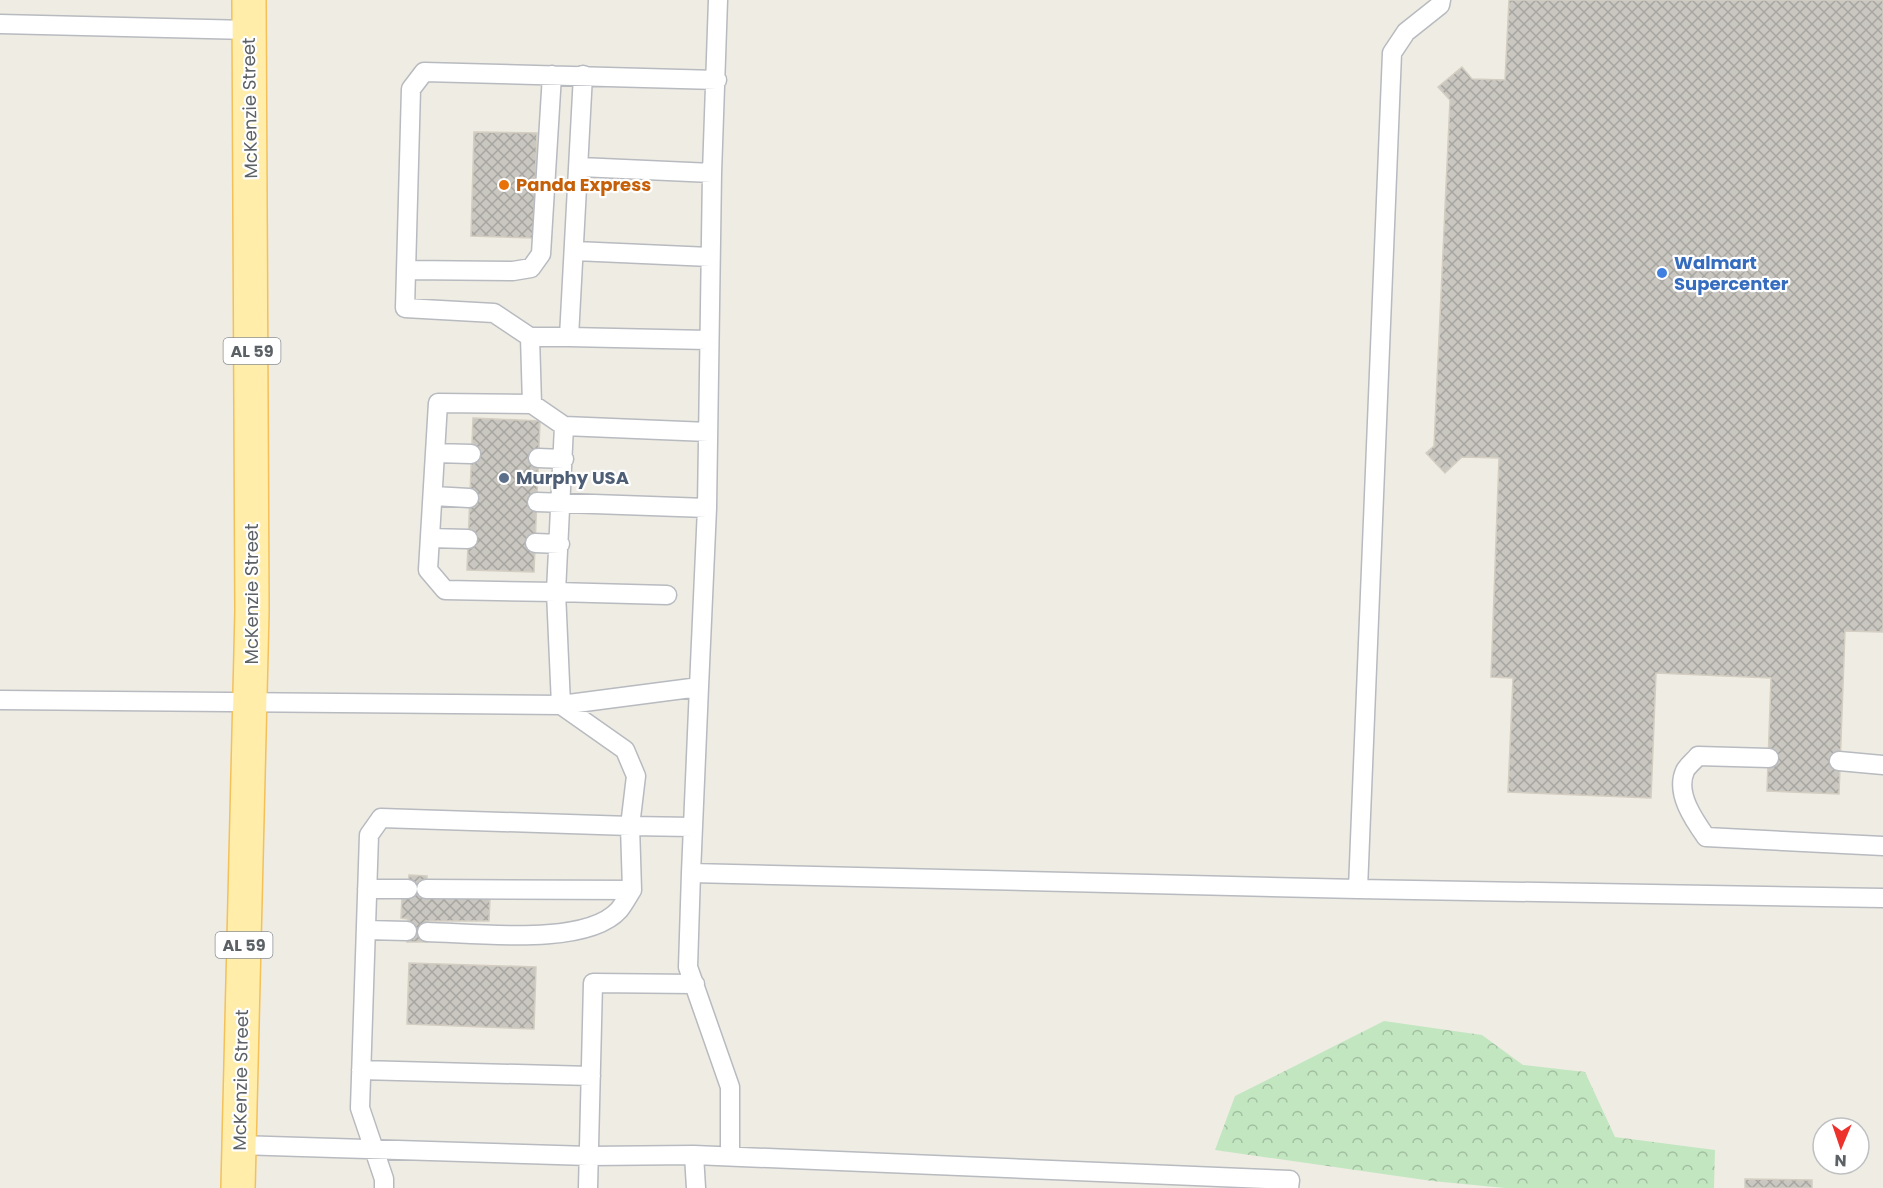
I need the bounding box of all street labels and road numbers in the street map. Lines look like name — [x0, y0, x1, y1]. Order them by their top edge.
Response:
street label: McKenzie Street — [236, 37, 263, 179]
road number: AL 59 — [224, 338, 280, 364]
street label: McKenzie Street — [239, 523, 264, 665]
road number: AL 59 — [216, 932, 272, 958]
street label: McKenzie Street — [227, 1009, 254, 1151]

